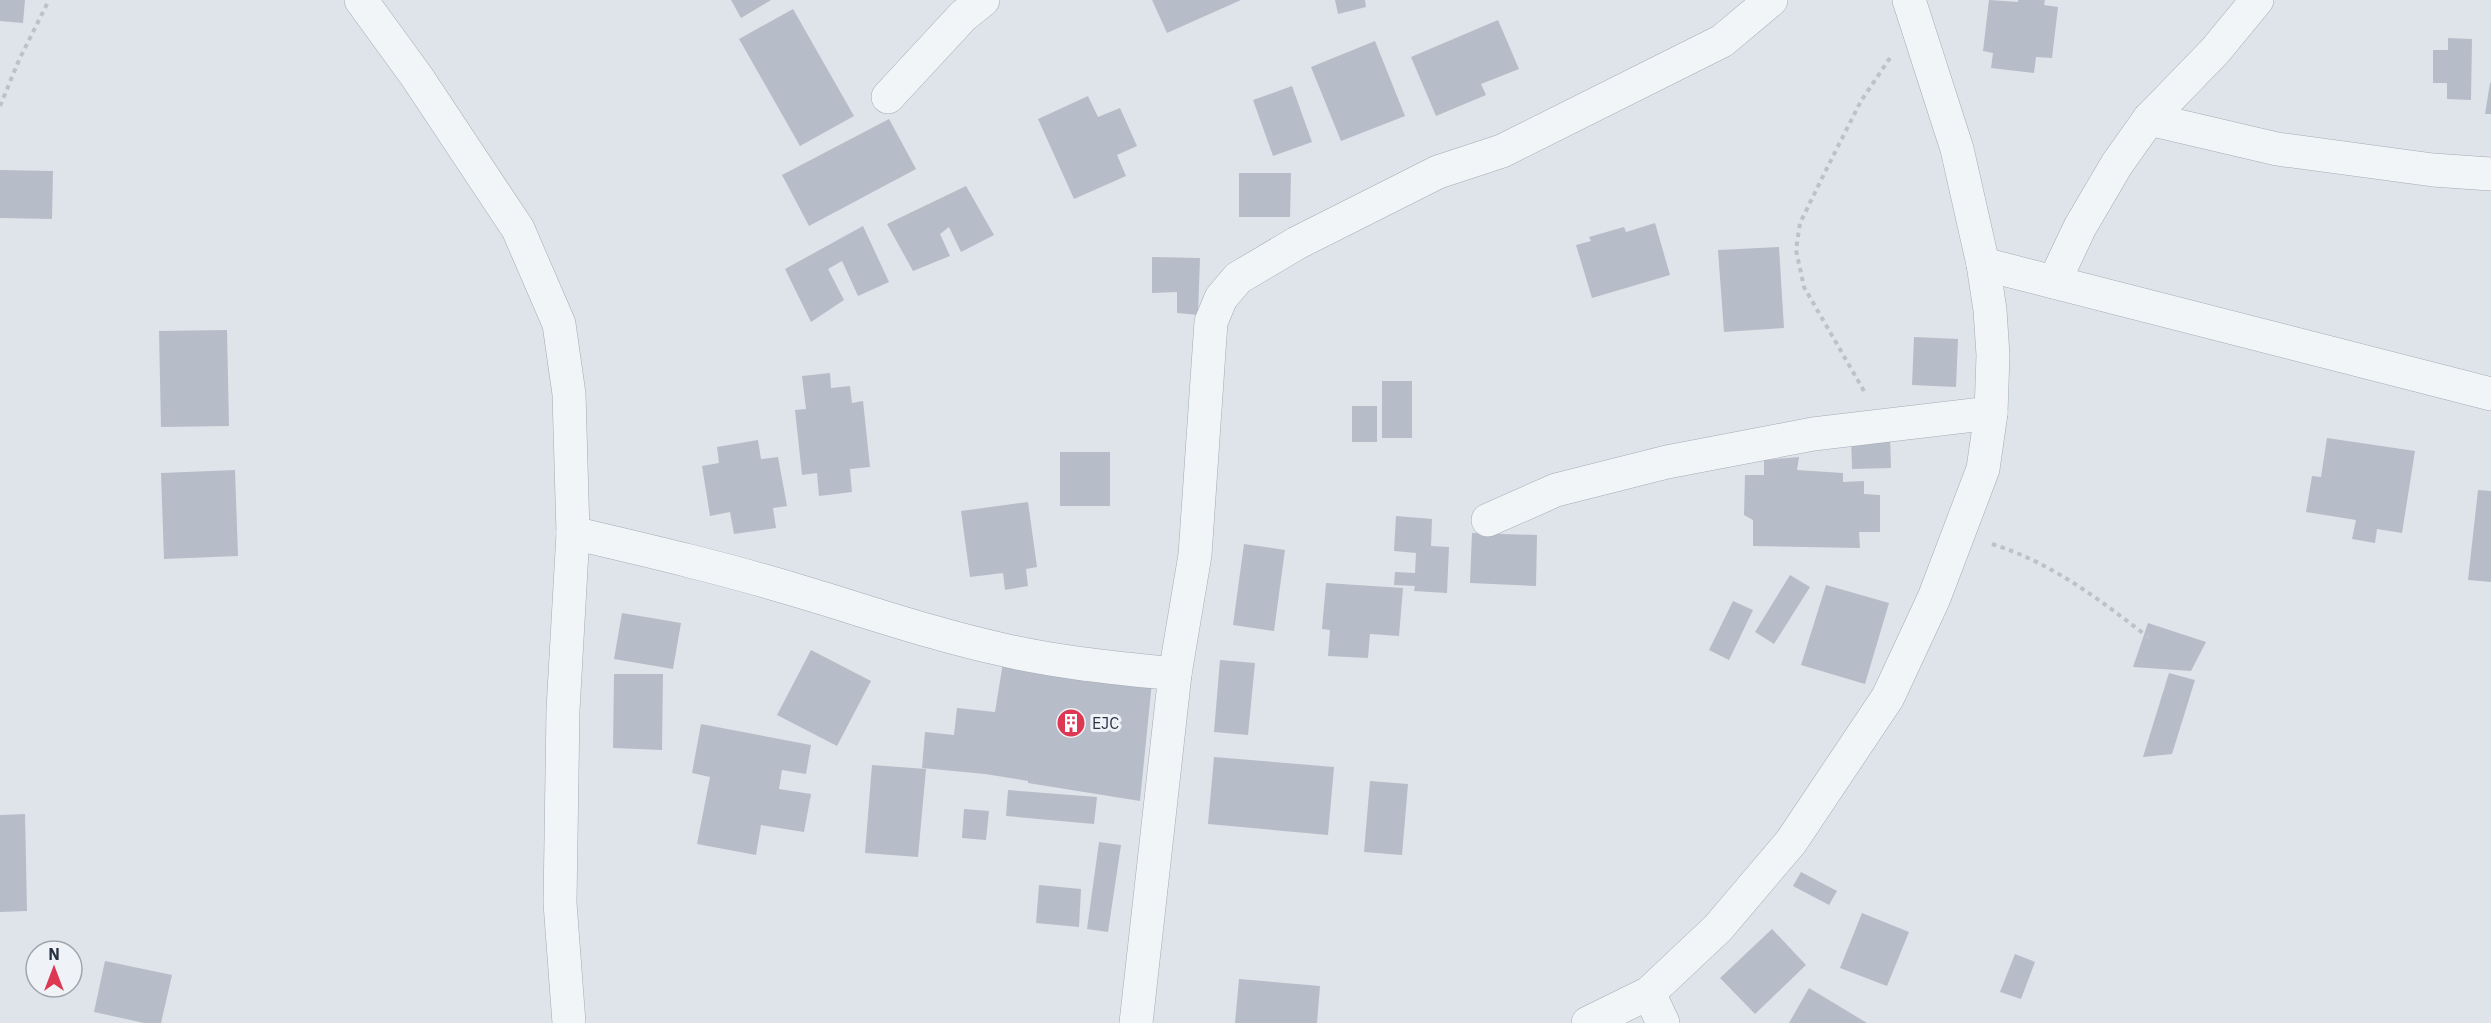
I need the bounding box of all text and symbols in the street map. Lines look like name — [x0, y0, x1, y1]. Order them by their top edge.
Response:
building icon: EJC — [1055, 707, 1087, 739]
place label: EJC — [1092, 713, 1119, 733]
north arrow — [24, 939, 84, 999]
text: N — [48, 944, 60, 964]

